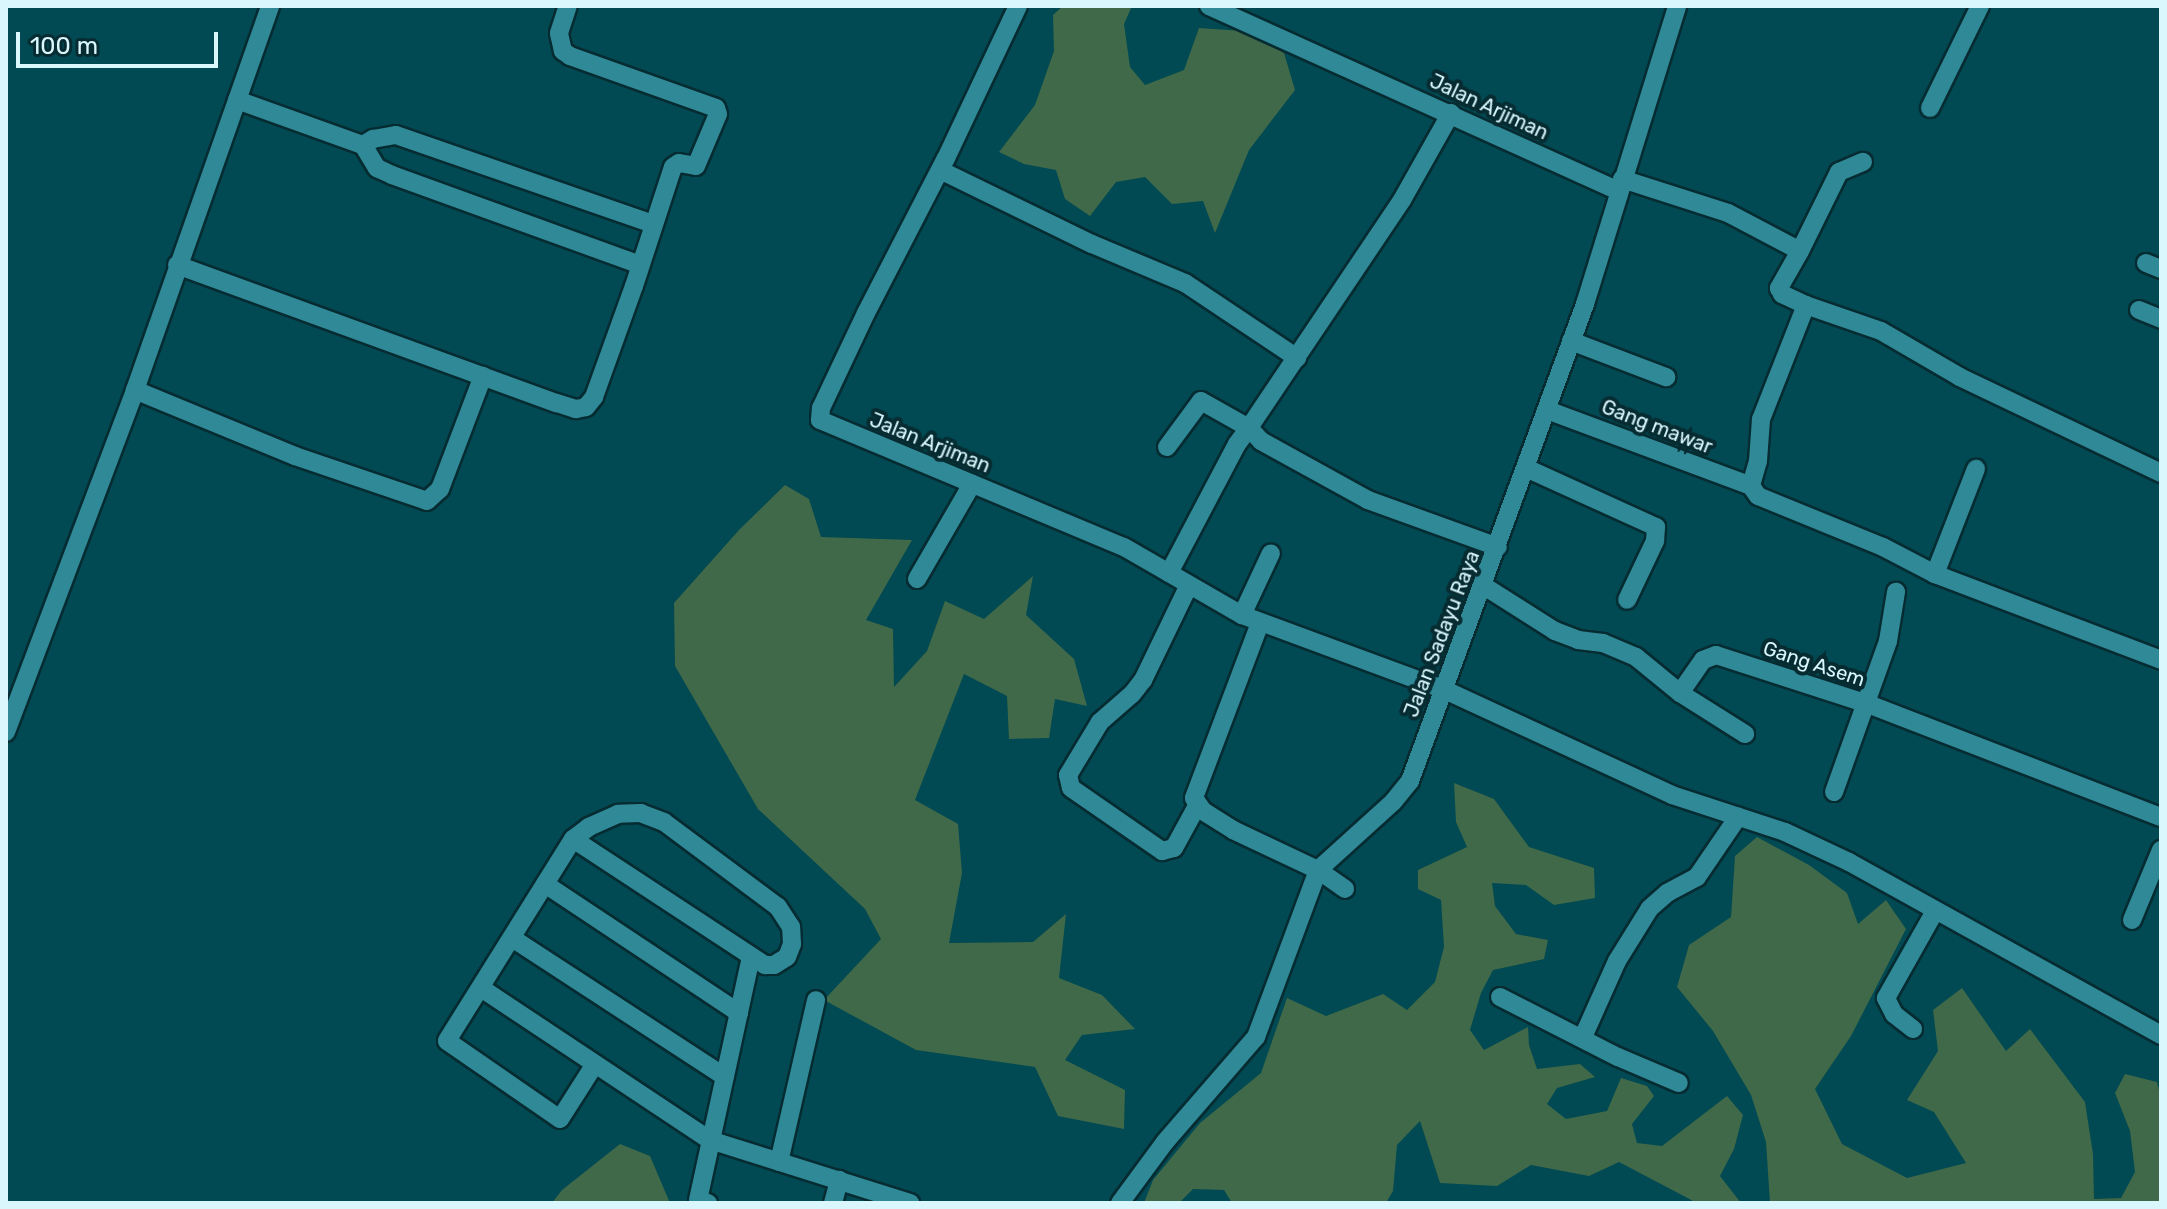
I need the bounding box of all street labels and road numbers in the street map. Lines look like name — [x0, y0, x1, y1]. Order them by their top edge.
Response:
street label: Jalan Arjiman — [1426, 69, 1552, 145]
street label: Gang mawar — [1598, 395, 1716, 459]
street label: Jalan Arjiman — [866, 408, 994, 478]
street label: Jalan Sadayu Raya — [1399, 547, 1485, 721]
street label: Gang Asem — [1760, 636, 1868, 692]

